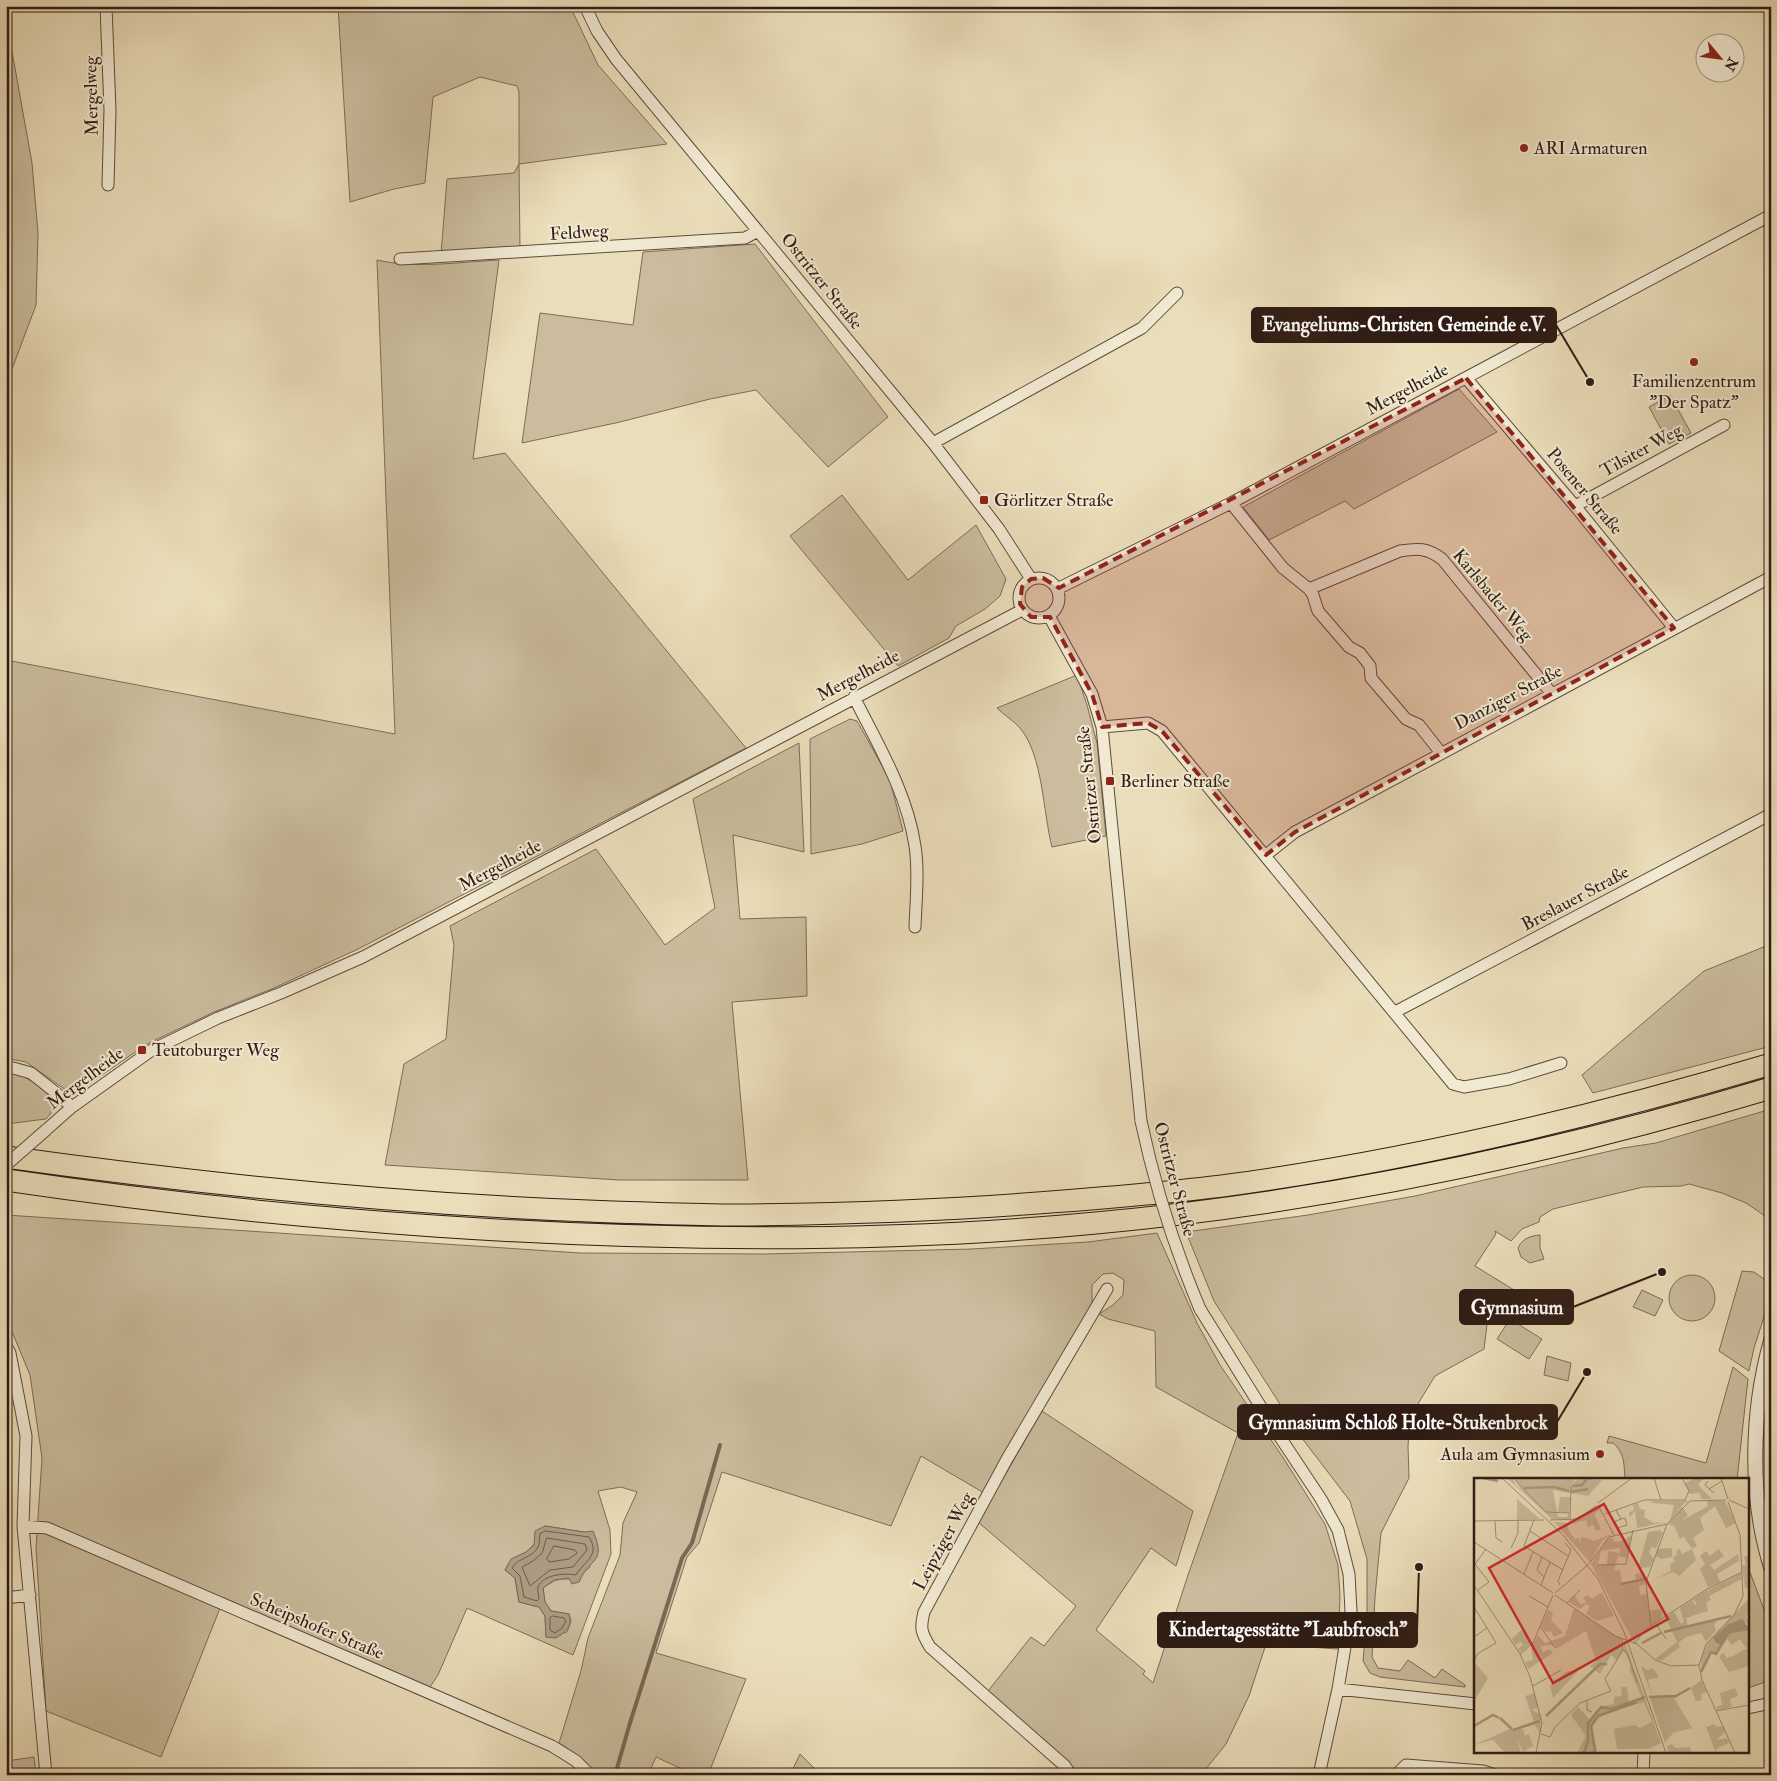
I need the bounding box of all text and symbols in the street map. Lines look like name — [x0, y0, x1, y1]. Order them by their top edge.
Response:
north arrow — [1694, 32, 1744, 82]
text: N — [1720, 54, 1742, 74]
street label: Mergelweg — [79, 55, 104, 136]
place label: ARI Armaturen — [1533, 137, 1648, 160]
marker: ARI Armaturen — [1518, 142, 1530, 154]
street label: Feldweg — [549, 219, 610, 246]
street label: Ostritzer Straße — [776, 228, 868, 335]
callout: Evangeliums-Christen Gemeinde e.V. — [1252, 308, 1556, 342]
text: Evangeliums-Christen Gemeinde e.V. — [1262, 313, 1547, 338]
marker: Familienzentrum "Der Spatz" — [1688, 356, 1700, 368]
street label: Mergelheide — [1362, 358, 1453, 421]
place label: Familienzentrum "Der Spatz" — [1632, 370, 1756, 414]
street label: Tilsiter Weg — [1596, 418, 1687, 482]
street label: Posener Straße — [1541, 443, 1628, 540]
place label: Görlitzer Straße — [994, 489, 1114, 512]
marker: Görlitzer Straße — [978, 494, 990, 506]
street label: Karlsbader Weg — [1447, 544, 1539, 647]
street label: Mergelheide — [813, 644, 904, 707]
street label: Danziger Straße — [1450, 659, 1567, 736]
street label: Ostritzer Straße — [1072, 725, 1107, 845]
place label: Berliner Straße — [1120, 770, 1230, 793]
marker: Berliner Straße — [1104, 775, 1116, 787]
street label: Mergelheide — [455, 834, 546, 897]
street label: Breslauer Straße — [1518, 860, 1633, 936]
place label: Teutoburger Weg — [152, 1039, 280, 1062]
street label: Mergelheide — [42, 1042, 129, 1115]
marker: Teutoburger Weg — [136, 1044, 148, 1056]
street label: Ostritzer Straße — [1148, 1119, 1201, 1239]
callout: Gymnasium — [1460, 1290, 1573, 1324]
text: Gymnasium — [1471, 1296, 1564, 1321]
callout: Gymnasium Schloß Holte-Stukenbrock — [1238, 1405, 1557, 1439]
text: Gymnasium Schloß Holte-Stukenbrock — [1248, 1411, 1549, 1436]
place label: Aula am Gymnasium — [1440, 1443, 1590, 1466]
marker: Aula am Gymnasium — [1594, 1448, 1606, 1460]
inset map — [1474, 1478, 1750, 1754]
street label: Leipziger Weg — [908, 1487, 979, 1594]
street label: Scheipshofer Straße — [246, 1588, 388, 1665]
callout: Kindertagesstätte "Laubfrosch" — [1158, 1613, 1417, 1647]
text: Kindertagesstätte "Laubfrosch" — [1169, 1618, 1408, 1643]

